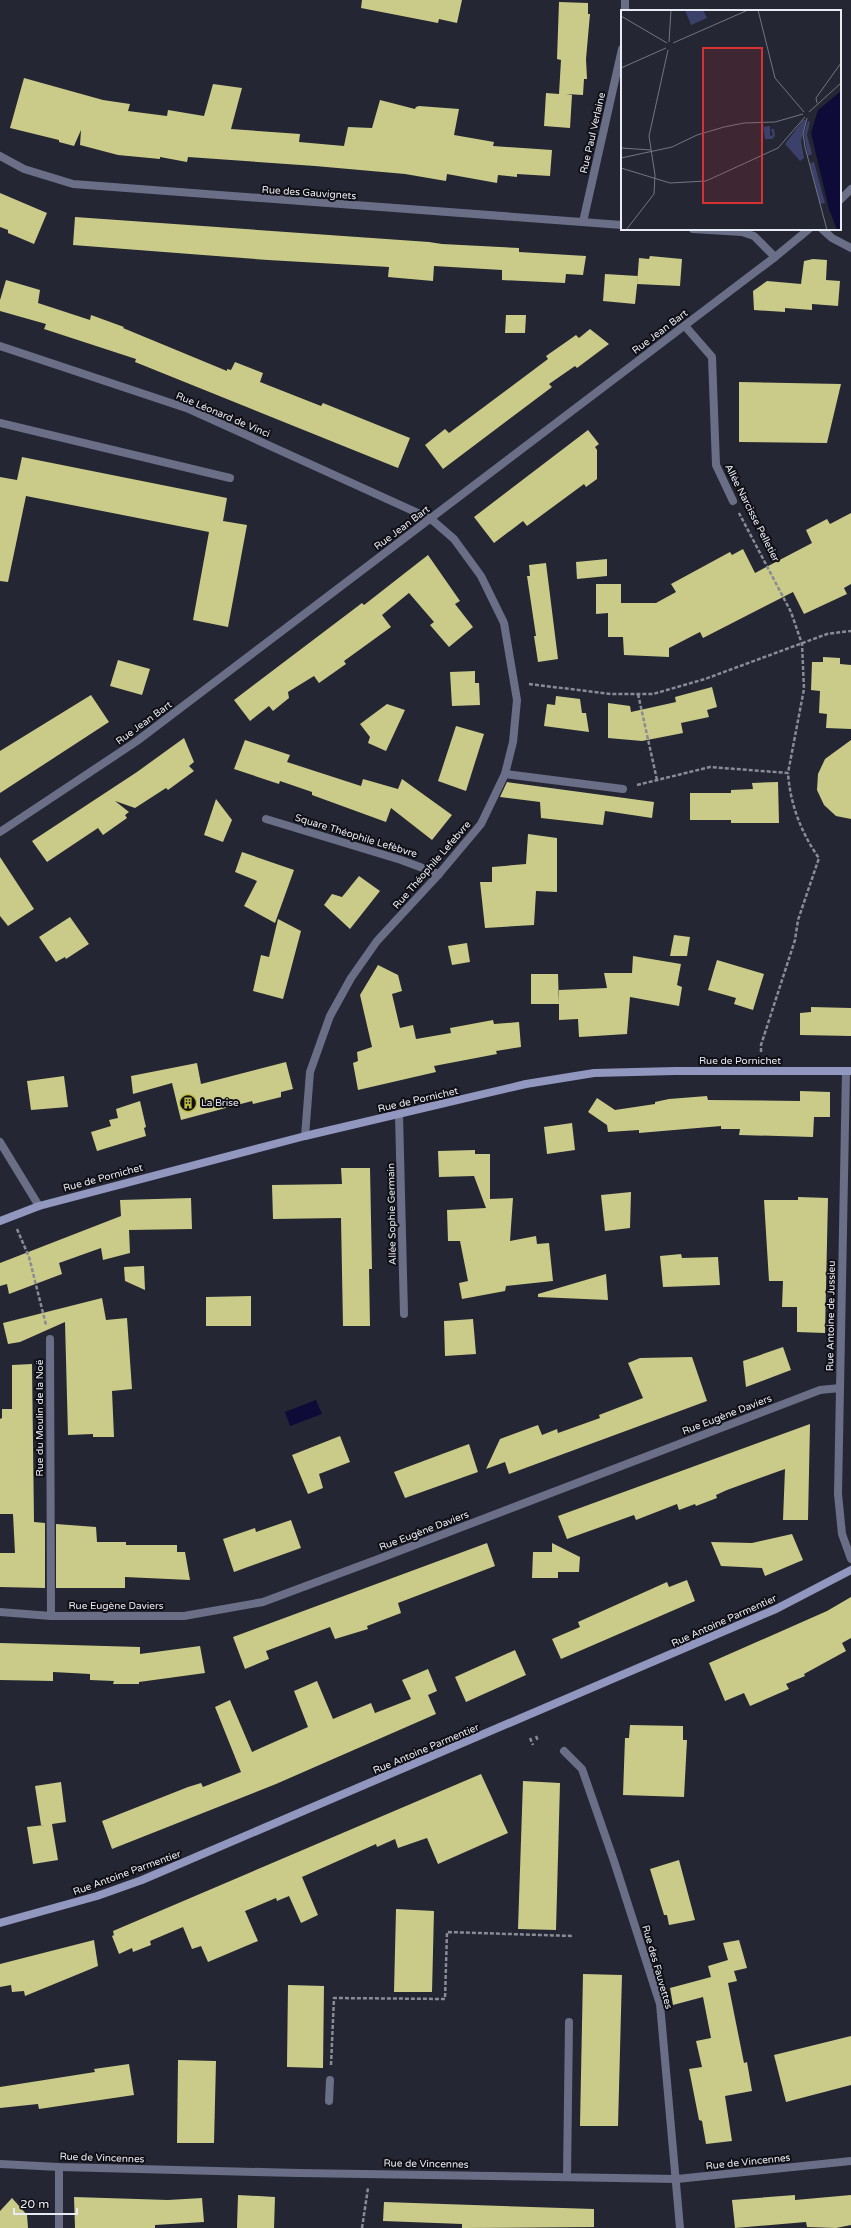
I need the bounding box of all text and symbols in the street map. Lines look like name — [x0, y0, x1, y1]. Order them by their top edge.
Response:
inset map — [621, 10, 841, 230]
street label: Rue Paul Verlaine — [578, 91, 608, 175]
street label: Rue des Gauvignets — [261, 184, 357, 202]
street label: Rue Jean Bart — [630, 307, 690, 357]
street label: Rue Léonard de Vinci — [174, 390, 272, 440]
street label: Allée Narcisse Pelletier — [722, 462, 782, 564]
street label: Rue Jean Bart — [372, 503, 432, 553]
street label: Rue Jean Bart — [114, 699, 174, 747]
street label: Square Théophile Lefèbvre — [293, 812, 419, 860]
street label: Rue Théophile Lefebvre — [391, 818, 474, 911]
street label: Rue de Pornichet — [699, 1055, 781, 1067]
street label: Rue de Pornichet — [377, 1085, 459, 1115]
building icon: La Brise — [178, 1093, 198, 1113]
place label: La Brise — [201, 1097, 239, 1109]
street label: Rue de Pornichet — [62, 1162, 144, 1194]
street label: Allée Sophie Germain — [385, 1163, 399, 1265]
street label: Rue Antoine de Jussieu — [824, 1261, 838, 1371]
street label: Rue du Moulin de la Noë — [34, 1359, 46, 1476]
street label: Rue Eugène Daviers — [680, 1392, 774, 1438]
street label: Rue Eugène Daviers — [377, 1508, 471, 1554]
street label: Rue Antoine Parmentier — [669, 1592, 779, 1650]
street label: Rue Eugène Daviers — [68, 1600, 164, 1612]
street label: Rue Antoine Parmentier — [371, 1721, 481, 1777]
street label: Rue Antoine Parmentier — [71, 1848, 183, 1898]
street label: Rue des Fauvettes — [639, 1924, 675, 2011]
street label: Rue de Vincennes — [59, 2151, 145, 2165]
street label: Rue de Vincennes — [705, 2152, 791, 2172]
street label: Rue de Vincennes — [383, 2157, 469, 2171]
scale bar — [14, 2190, 77, 2216]
text: 20 m — [20, 2197, 49, 2211]

